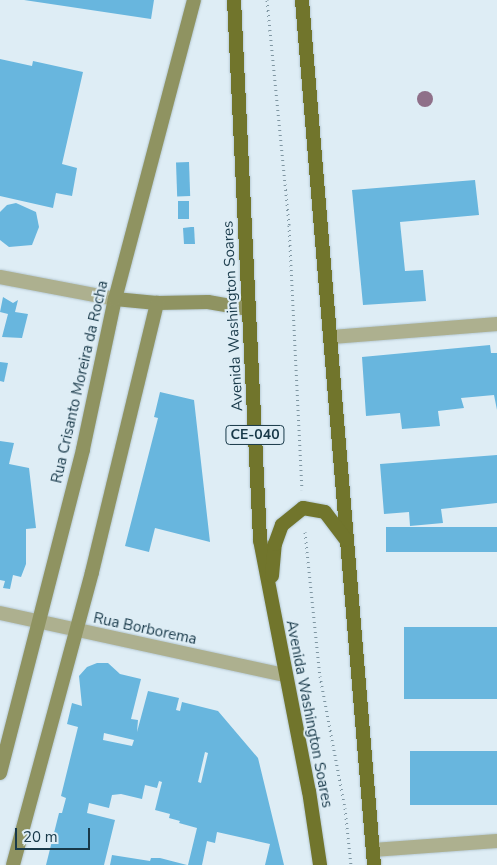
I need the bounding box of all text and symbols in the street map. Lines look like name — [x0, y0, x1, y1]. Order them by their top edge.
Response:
street label: Avenida Washington Soares — [219, 220, 247, 412]
street label: Rua Crisanto Moreira da Rocha — [48, 279, 112, 485]
road number: CE-040 — [225, 424, 285, 446]
street label: Rua Borborema — [92, 609, 198, 649]
street label: Avenida Washington Soares — [282, 619, 336, 809]
scale bar — [18, 818, 92, 850]
text: 20 m — [23, 827, 58, 847]

